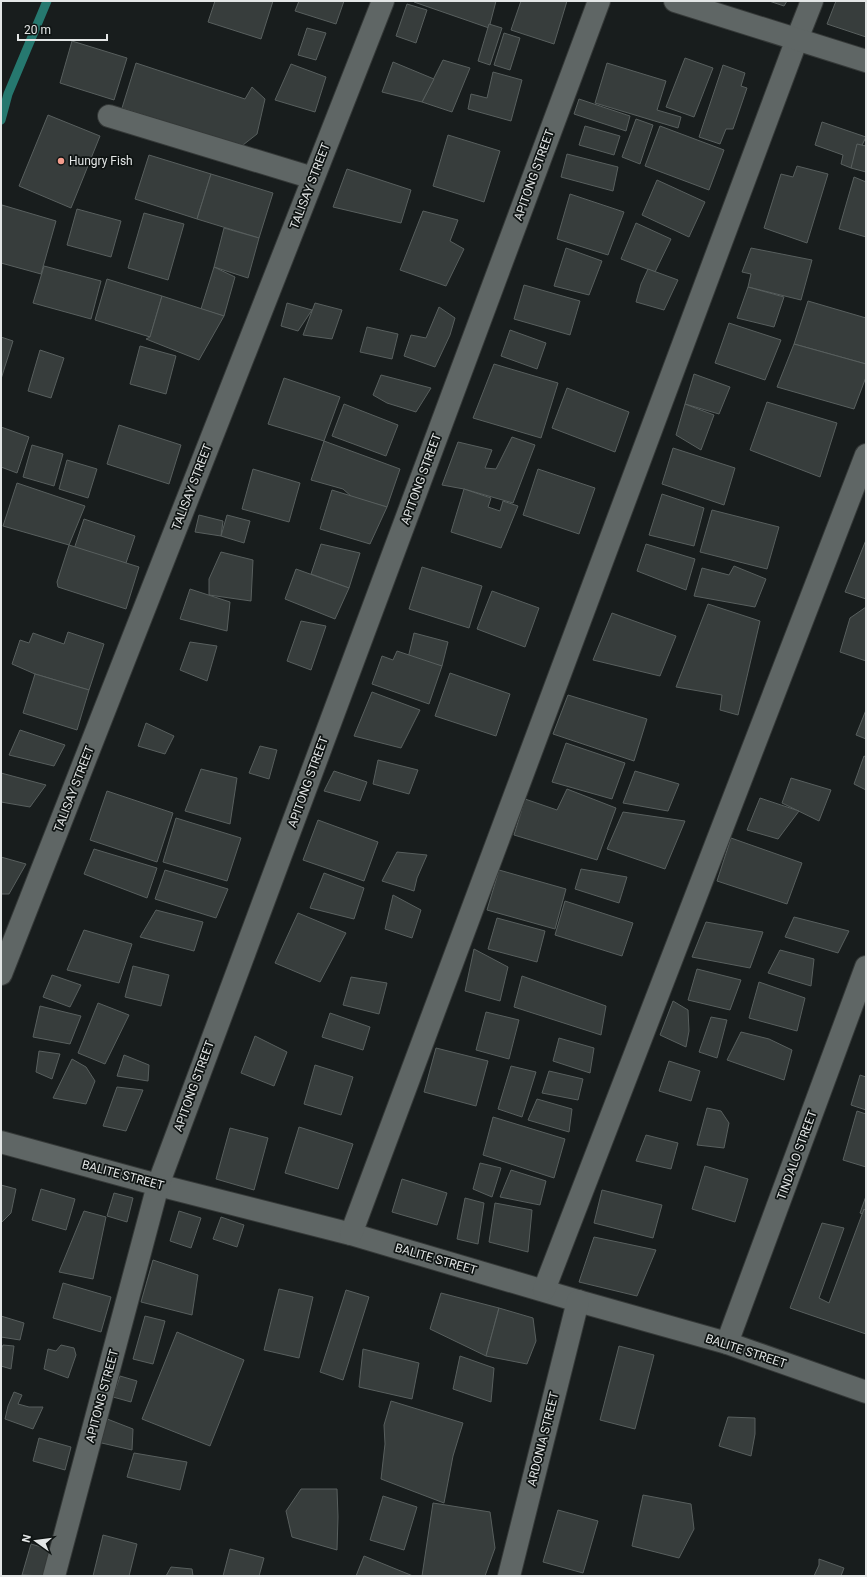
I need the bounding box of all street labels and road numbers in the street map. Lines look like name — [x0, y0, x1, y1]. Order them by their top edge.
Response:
street label: APITONG STREET — [511, 127, 557, 223]
street label: TALISAY STREET — [287, 141, 333, 231]
street label: APITONG STREET — [398, 431, 444, 527]
street label: TALISAY STREET — [169, 442, 215, 532]
street label: APITONG STREET — [285, 734, 331, 830]
street label: TALISAY STREET — [51, 744, 97, 834]
street label: APITONG STREET — [171, 1038, 217, 1134]
street label: TINDALO STREET — [774, 1108, 820, 1202]
street label: BALITE STREET — [80, 1157, 166, 1193]
street label: BALITE STREET — [393, 1241, 479, 1277]
street label: BALITE STREET — [704, 1331, 788, 1371]
street label: APITONG STREET — [83, 1348, 121, 1444]
street label: ARDONIA STREET — [525, 1390, 561, 1488]

